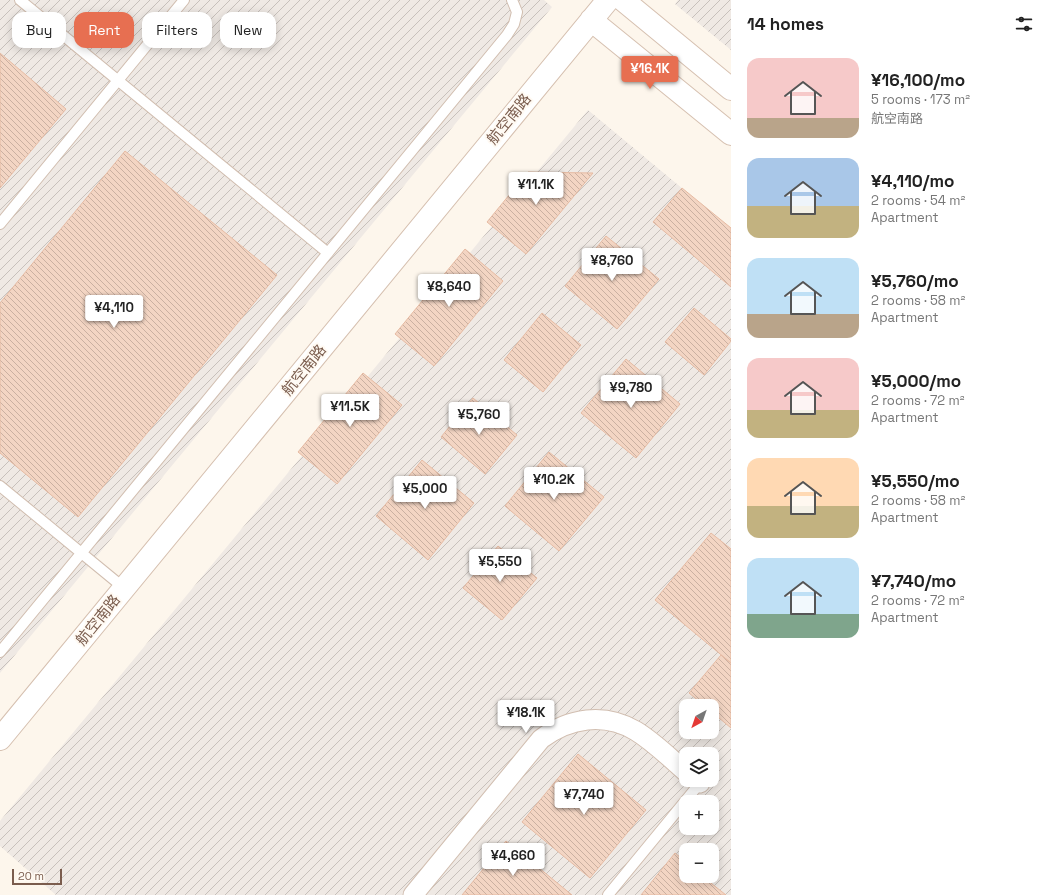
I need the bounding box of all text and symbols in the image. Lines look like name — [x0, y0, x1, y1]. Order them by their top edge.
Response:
chip: Buy — [12, 12, 66, 48]
chip: Rent — [74, 12, 134, 48]
chip: Filters — [142, 12, 212, 48]
chip: New — [220, 12, 276, 48]
text: 14 homes — [747, 13, 824, 35]
icon: filters — [1013, 13, 1035, 35]
pin: ¥16.1K — [617, 56, 683, 90]
text: ¥16.1K — [630, 60, 670, 77]
text: ¥16,100/mo — [871, 69, 965, 91]
icon: home — [779, 74, 827, 122]
street label: 航空南路 — [482, 89, 535, 148]
text: 5 rooms · 173 m² — [871, 91, 970, 108]
text: 航空南路 — [871, 110, 923, 127]
text: ¥4,110/mo — [871, 170, 954, 192]
pin: ¥11.1K — [503, 172, 569, 206]
icon: home — [779, 174, 827, 222]
text: ¥11.1K — [517, 176, 555, 193]
text: 2 rooms · 54 m² — [871, 192, 965, 209]
text: Apartment — [871, 209, 939, 226]
pin: ¥8,760 — [579, 248, 645, 282]
text: ¥8,760 — [591, 252, 633, 269]
text: ¥5,760/mo — [871, 270, 959, 292]
pin: ¥8,640 — [416, 274, 482, 308]
icon: home — [779, 274, 827, 322]
text: ¥8,640 — [427, 278, 471, 295]
text: 2 rooms · 58 m² — [871, 292, 965, 309]
pin: ¥4,110 — [81, 295, 147, 329]
text: ¥4,110 — [94, 299, 134, 316]
text: Apartment — [871, 309, 939, 326]
street label: 航空南路 — [277, 340, 330, 399]
text: ¥5,000/mo — [871, 370, 961, 392]
icon: home — [779, 374, 827, 422]
pin: ¥9,780 — [598, 375, 664, 409]
text: ¥9,780 — [610, 379, 652, 396]
text: 2 rooms · 72 m² — [871, 392, 964, 409]
pin: ¥11.5K — [317, 394, 383, 428]
text: ¥11.5K — [330, 398, 370, 415]
pin: ¥5,760 — [446, 402, 512, 436]
text: ¥5,760 — [458, 406, 500, 423]
text: Apartment — [871, 409, 939, 426]
pin: ¥10.2K — [521, 467, 587, 501]
text: ¥5,550/mo — [871, 470, 960, 492]
text: ¥10.2K — [533, 471, 575, 488]
icon: home — [779, 474, 827, 522]
pin: ¥5,000 — [392, 476, 458, 510]
text: ¥5,000 — [403, 480, 447, 497]
text: 2 rooms · 58 m² — [871, 492, 965, 509]
text: Apartment — [871, 509, 939, 526]
pin: ¥5,550 — [467, 549, 533, 583]
text: ¥5,550 — [478, 553, 522, 570]
text: ¥7,740/mo — [871, 570, 956, 592]
icon: home — [779, 574, 827, 622]
street label: 航空南路 — [71, 590, 124, 649]
text: 2 rooms · 72 m² — [871, 592, 964, 609]
text: Apartment — [871, 609, 939, 626]
north arrow — [679, 699, 719, 739]
map controls — [679, 699, 719, 883]
pin: ¥18.1K — [493, 700, 559, 734]
text: ¥18.1K — [507, 704, 545, 721]
button: layers — [679, 747, 719, 787]
pin: ¥7,740 — [551, 782, 617, 816]
text: ¥7,740 — [563, 786, 605, 803]
button: + — [679, 795, 719, 835]
pin: ¥4,660 — [480, 843, 546, 877]
button: − — [679, 843, 719, 883]
text: ¥4,660 — [491, 847, 535, 864]
scale bar — [12, 867, 62, 886]
text: 20 m — [18, 869, 44, 883]

